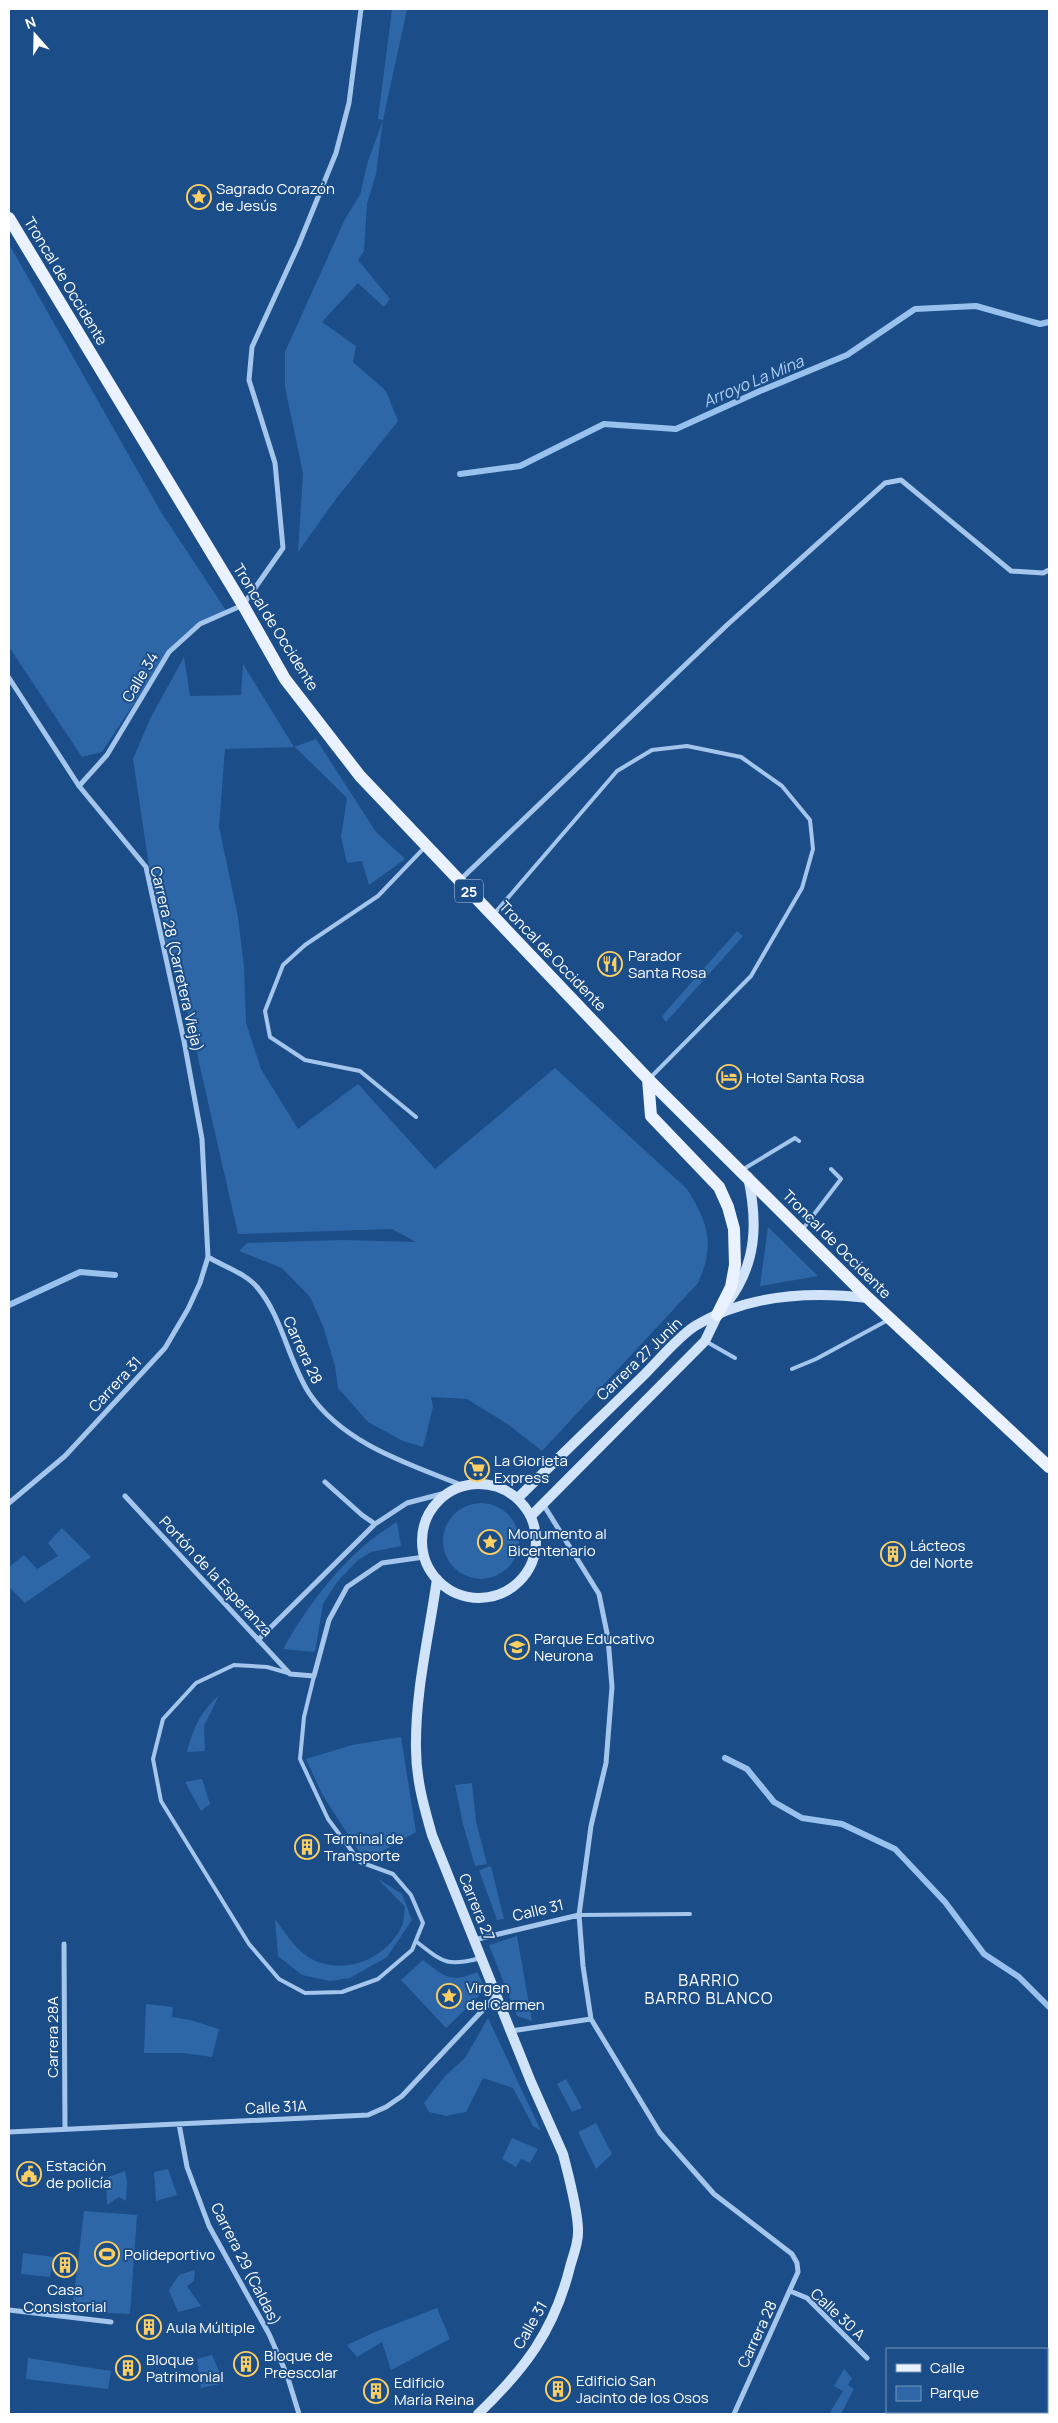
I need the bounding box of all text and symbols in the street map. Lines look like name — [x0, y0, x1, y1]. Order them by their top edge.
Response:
north arrow — [10, 10, 60, 60]
text: N — [22, 12, 38, 33]
place label: Sagrado Corazón de Jesús — [216, 178, 335, 216]
place icon: Sagrado Corazón de Jesús — [186, 184, 212, 210]
street label: Troncal de Occidente — [19, 213, 113, 349]
water label: Arroyo La Mina — [699, 349, 808, 412]
street label: Troncal de Occidente — [228, 559, 324, 695]
street label: Calle 34 — [117, 648, 163, 706]
street label: Carrera 28 (Carretera Vieja) — [145, 864, 209, 1054]
road number: 25 — [455, 879, 483, 902]
street label: Troncal de Occidente — [495, 896, 612, 1016]
place label: Parador Santa Rosa — [628, 945, 706, 983]
restaurant icon: Parador Santa Rosa — [597, 951, 623, 977]
hotel icon: Hotel Santa Rosa — [716, 1064, 742, 1090]
place label: Hotel Santa Rosa — [746, 1067, 864, 1088]
street label: Troncal de Occidente — [778, 1185, 896, 1303]
street label: Carrera 28 — [278, 1313, 328, 1387]
street label: Carrera 27 Junín — [592, 1313, 686, 1405]
street label: Carrera 31 — [84, 1352, 146, 1416]
place label: La Glorieta Express — [494, 1450, 568, 1488]
supermarket icon: La Glorieta Express — [464, 1456, 490, 1482]
street label: Portón de la Esperanza — [155, 1511, 277, 1641]
place label: Monumento al Bicentenario — [508, 1523, 607, 1561]
place icon: Monumento al Bicentenario — [477, 1529, 503, 1555]
place label: Lácteos del Norte — [910, 1535, 973, 1573]
building icon: Lácteos del Norte — [880, 1541, 906, 1567]
place label: Parque Educativo Neurona — [534, 1628, 655, 1666]
school or university icon: Parque Educativo Neurona — [504, 1634, 530, 1660]
place label: Terminal de Transporte — [324, 1828, 404, 1866]
building icon: Terminal de Transporte — [294, 1834, 320, 1860]
street label: Carrera 27 — [454, 1870, 500, 1944]
street label: Calle 31 — [510, 1894, 566, 1926]
district label: BARRIO BARRO BLANCO — [645, 1969, 773, 2009]
place label: Virgen del Carmen — [466, 1977, 545, 2015]
place icon: Virgen del Carmen — [436, 1983, 462, 2009]
street label: Carrera 28A — [42, 1996, 63, 2078]
street label: Calle 31A — [245, 2095, 308, 2119]
place label: Estación de policía — [46, 2155, 111, 2193]
public building icon: Estación de policía — [16, 2161, 42, 2187]
street label: Carrera 29 (Caldas) — [206, 2199, 286, 2329]
sports icon: Polideportivo — [94, 2241, 120, 2267]
place label: Polideportivo — [124, 2244, 215, 2265]
building icon: Casa Consistorial — [52, 2252, 78, 2278]
place label: Casa Consistorial — [23, 2279, 107, 2317]
street label: Calle 30 A — [806, 2283, 870, 2345]
street label: Calle 31 — [508, 2297, 552, 2353]
street label: Carrera 28 — [732, 2297, 782, 2371]
building icon: Aula Múltiple — [136, 2314, 162, 2340]
place label: Aula Múltiple — [166, 2317, 255, 2338]
place label: Bloque de Preescolar — [264, 2345, 339, 2383]
legend — [886, 2348, 1048, 2413]
place label: Bloque Patrimonial — [146, 2349, 224, 2387]
building icon: Bloque de Preescolar — [233, 2351, 259, 2377]
building icon: Bloque Patrimonial — [115, 2355, 141, 2381]
text: Calle — [930, 2357, 965, 2378]
place label: Edificio San Jacinto de los Osos — [576, 2370, 709, 2408]
place label: Edificio María Reina — [394, 2372, 474, 2410]
building icon: Edificio San Jacinto de los Osos — [545, 2376, 571, 2402]
building icon: Edificio María Reina — [363, 2378, 389, 2404]
text: Parque — [930, 2382, 979, 2403]

